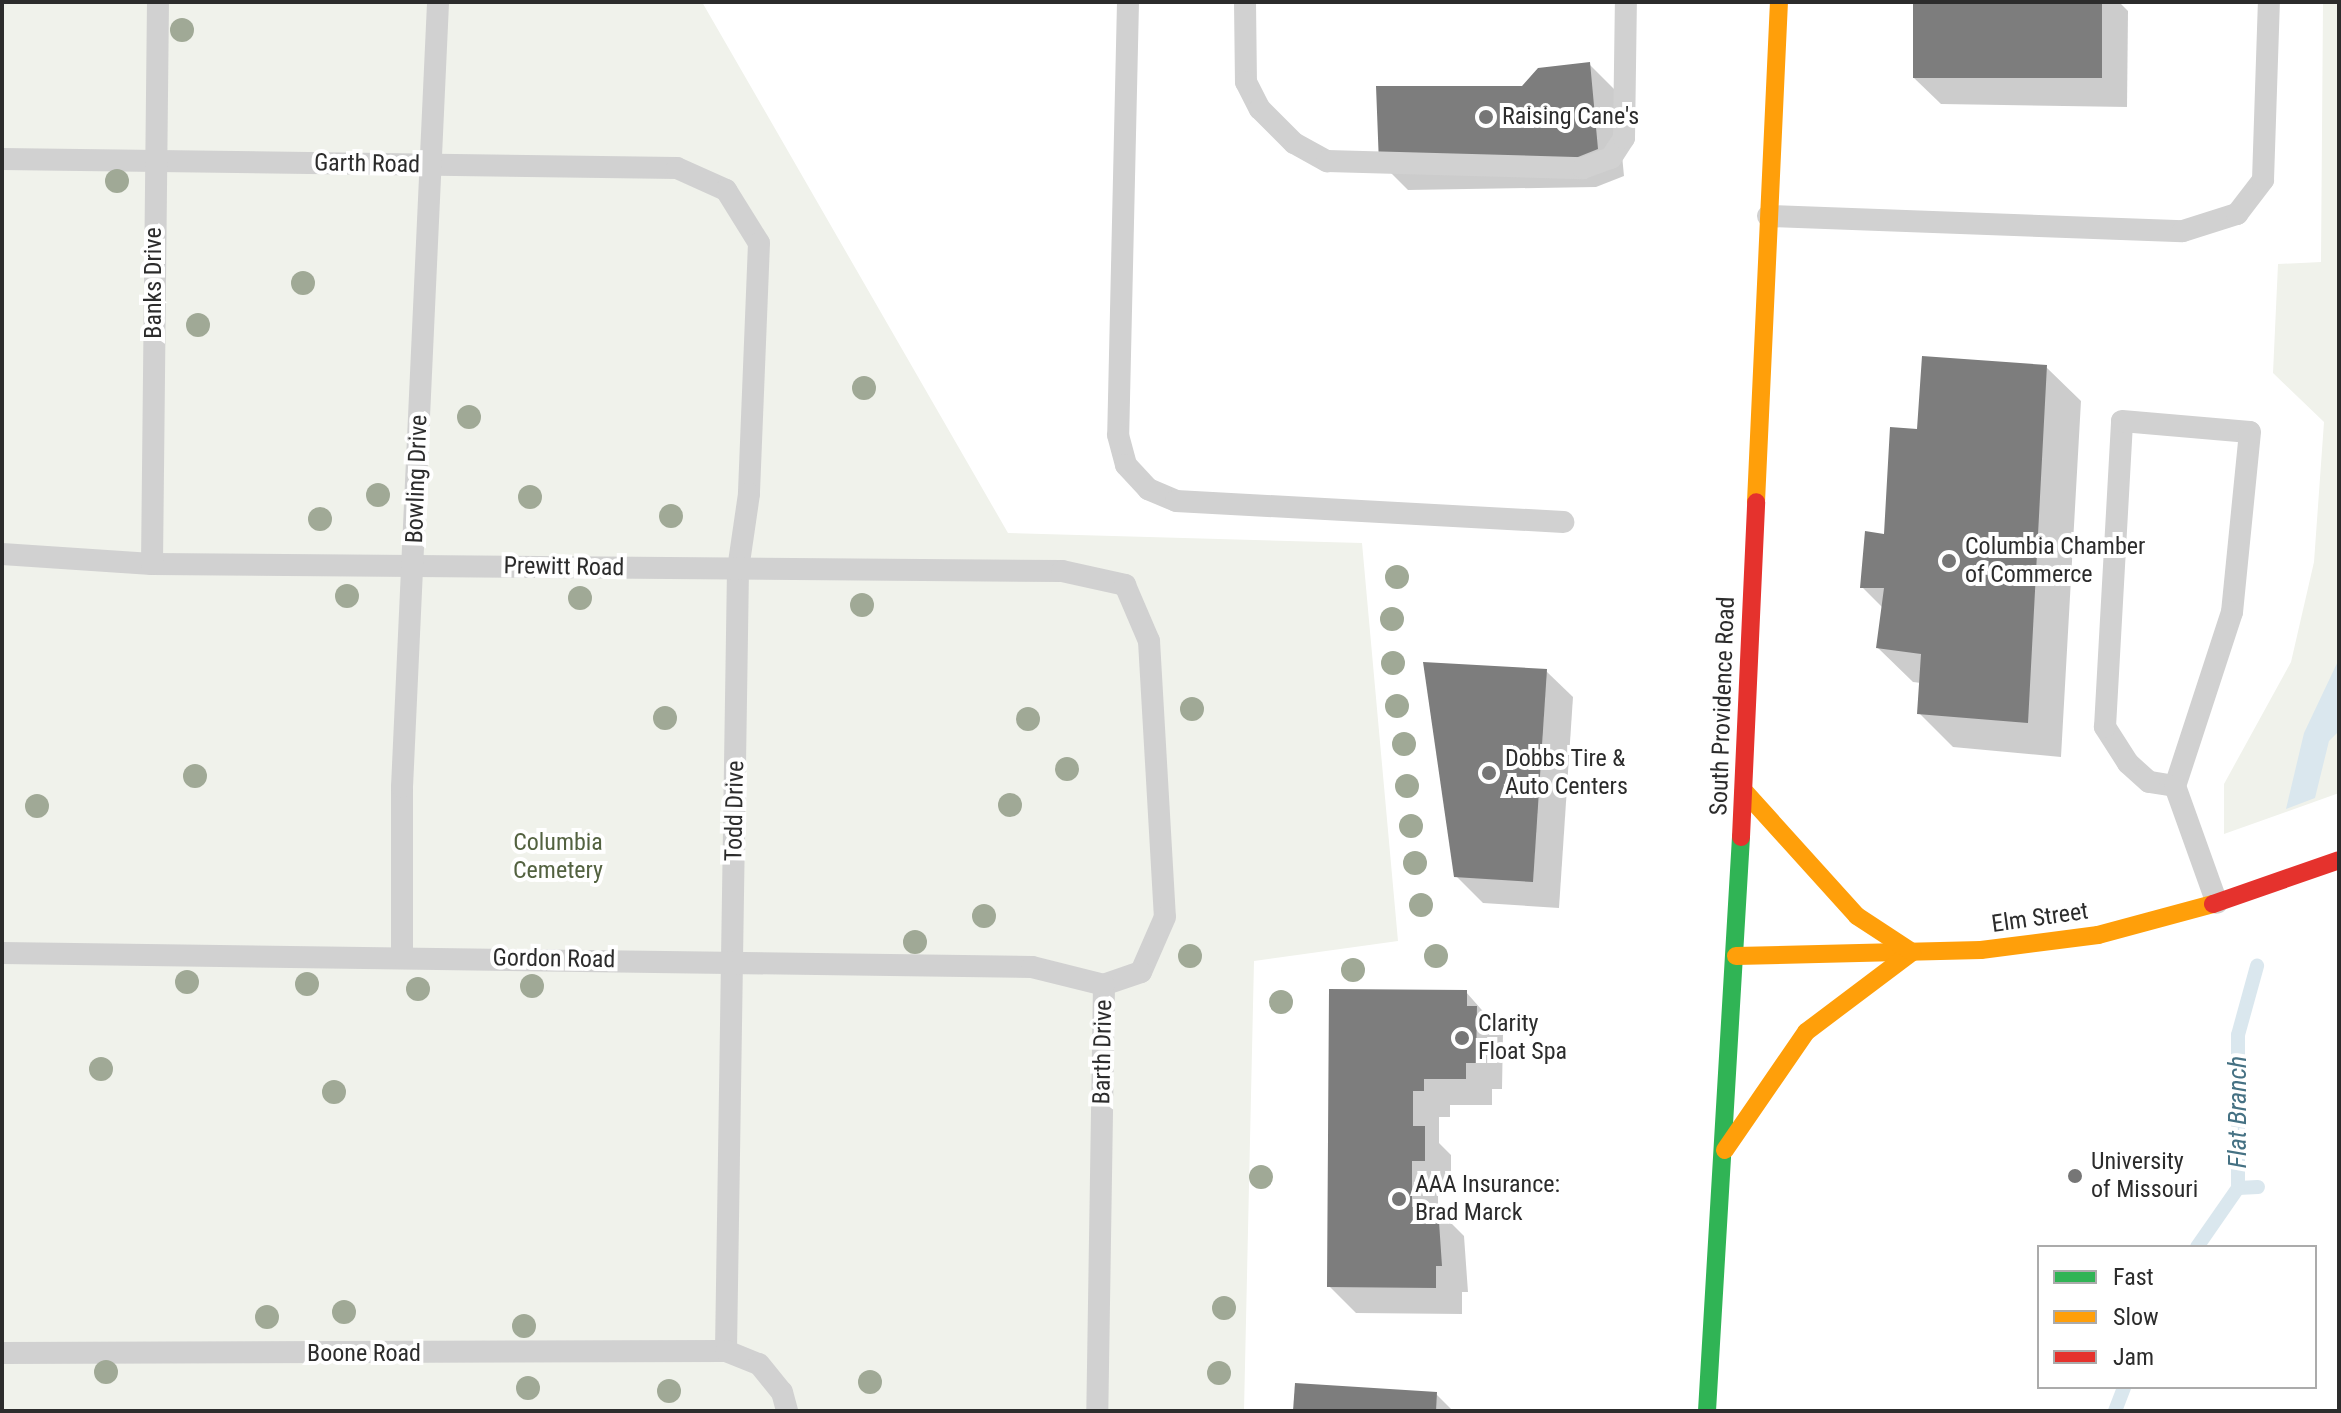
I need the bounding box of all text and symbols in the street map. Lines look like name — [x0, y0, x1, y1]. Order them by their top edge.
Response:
place label: Raising Cane's — [1502, 103, 1639, 131]
marker: Raising Cane's — [1477, 108, 1495, 126]
street label: Garth Road — [314, 149, 420, 179]
street label: Banks Drive — [140, 227, 168, 339]
street label: Bowling Drive — [400, 414, 434, 544]
place label: Columbia Chamber of Commerce — [1965, 533, 2145, 589]
street label: Prewitt Road — [503, 552, 625, 582]
marker: Columbia Chamber of Commerce — [1940, 552, 1958, 570]
street label: South Providence Road — [1705, 596, 1741, 816]
place label: Dobbs Tire & Auto Centers — [1505, 745, 1628, 801]
street label: Todd Drive — [720, 760, 750, 862]
marker: Dobbs Tire & Auto Centers — [1480, 764, 1498, 782]
park label: Columbia Cemetery — [513, 829, 603, 885]
street label: Elm Street — [1990, 897, 2090, 939]
street label: Gordon Road — [492, 944, 616, 974]
street label: Barth Drive — [1088, 999, 1118, 1105]
place label: Clarity Float Spa — [1478, 1010, 1567, 1066]
marker: Clarity Float Spa — [1453, 1029, 1471, 1047]
water label: Flat Branch — [2222, 1056, 2254, 1168]
place label: University of Missouri — [2091, 1148, 2198, 1204]
marker: University of Missouri — [2066, 1167, 2084, 1185]
place label: AAA Insurance: Brad Marck — [1415, 1171, 1560, 1227]
marker: AAA Insurance: Brad Marck — [1390, 1190, 1408, 1208]
legend — [2037, 1245, 2317, 1389]
text: Fast — [2113, 1263, 2154, 1291]
text: Slow — [2113, 1303, 2159, 1331]
street label: Boone Road — [307, 1340, 421, 1368]
text: Jam — [2113, 1343, 2154, 1371]

